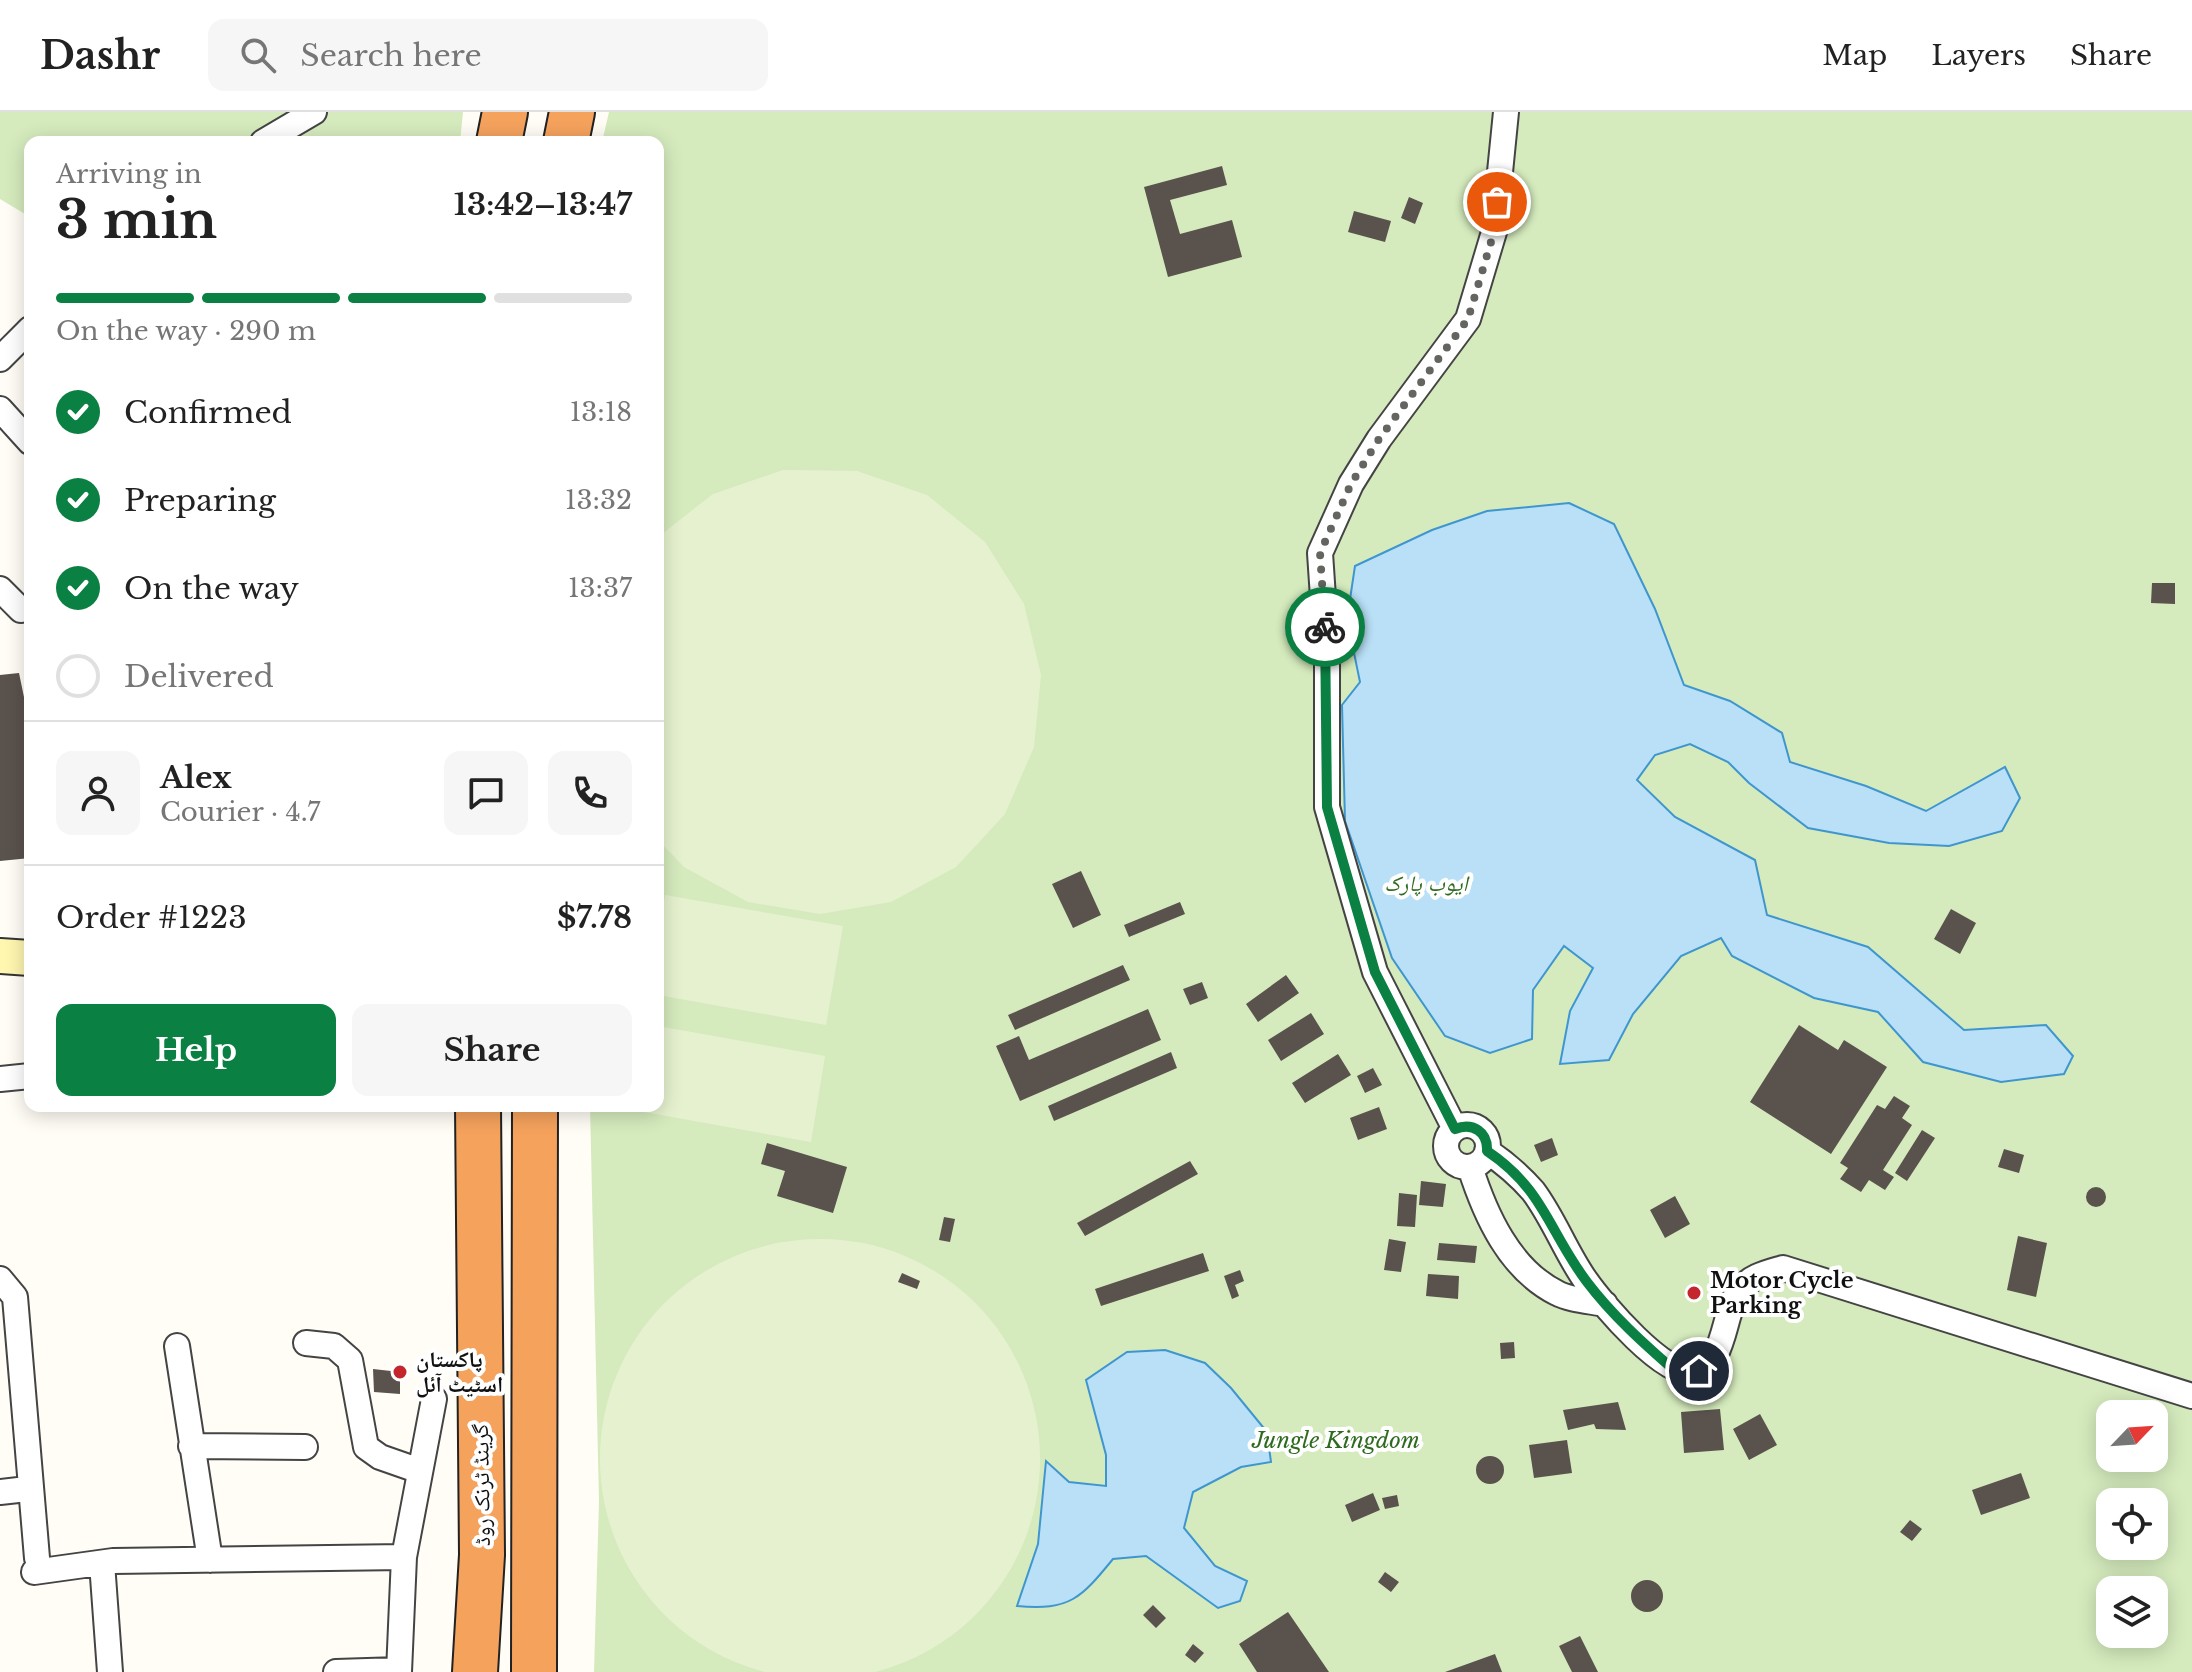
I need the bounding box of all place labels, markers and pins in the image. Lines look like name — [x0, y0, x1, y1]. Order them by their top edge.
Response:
pin — [1463, 168, 1531, 236]
place label: Motor Cycle Parking — [1710, 1267, 1854, 1319]
marker: Motor Cycle Parking — [1685, 1284, 1703, 1302]
pin — [1665, 1337, 1733, 1405]
place label: پاکستان اسٹیٹ آئل — [416, 1346, 503, 1398]
marker: پاکستان اسٹیٹ آئل — [391, 1363, 409, 1381]

